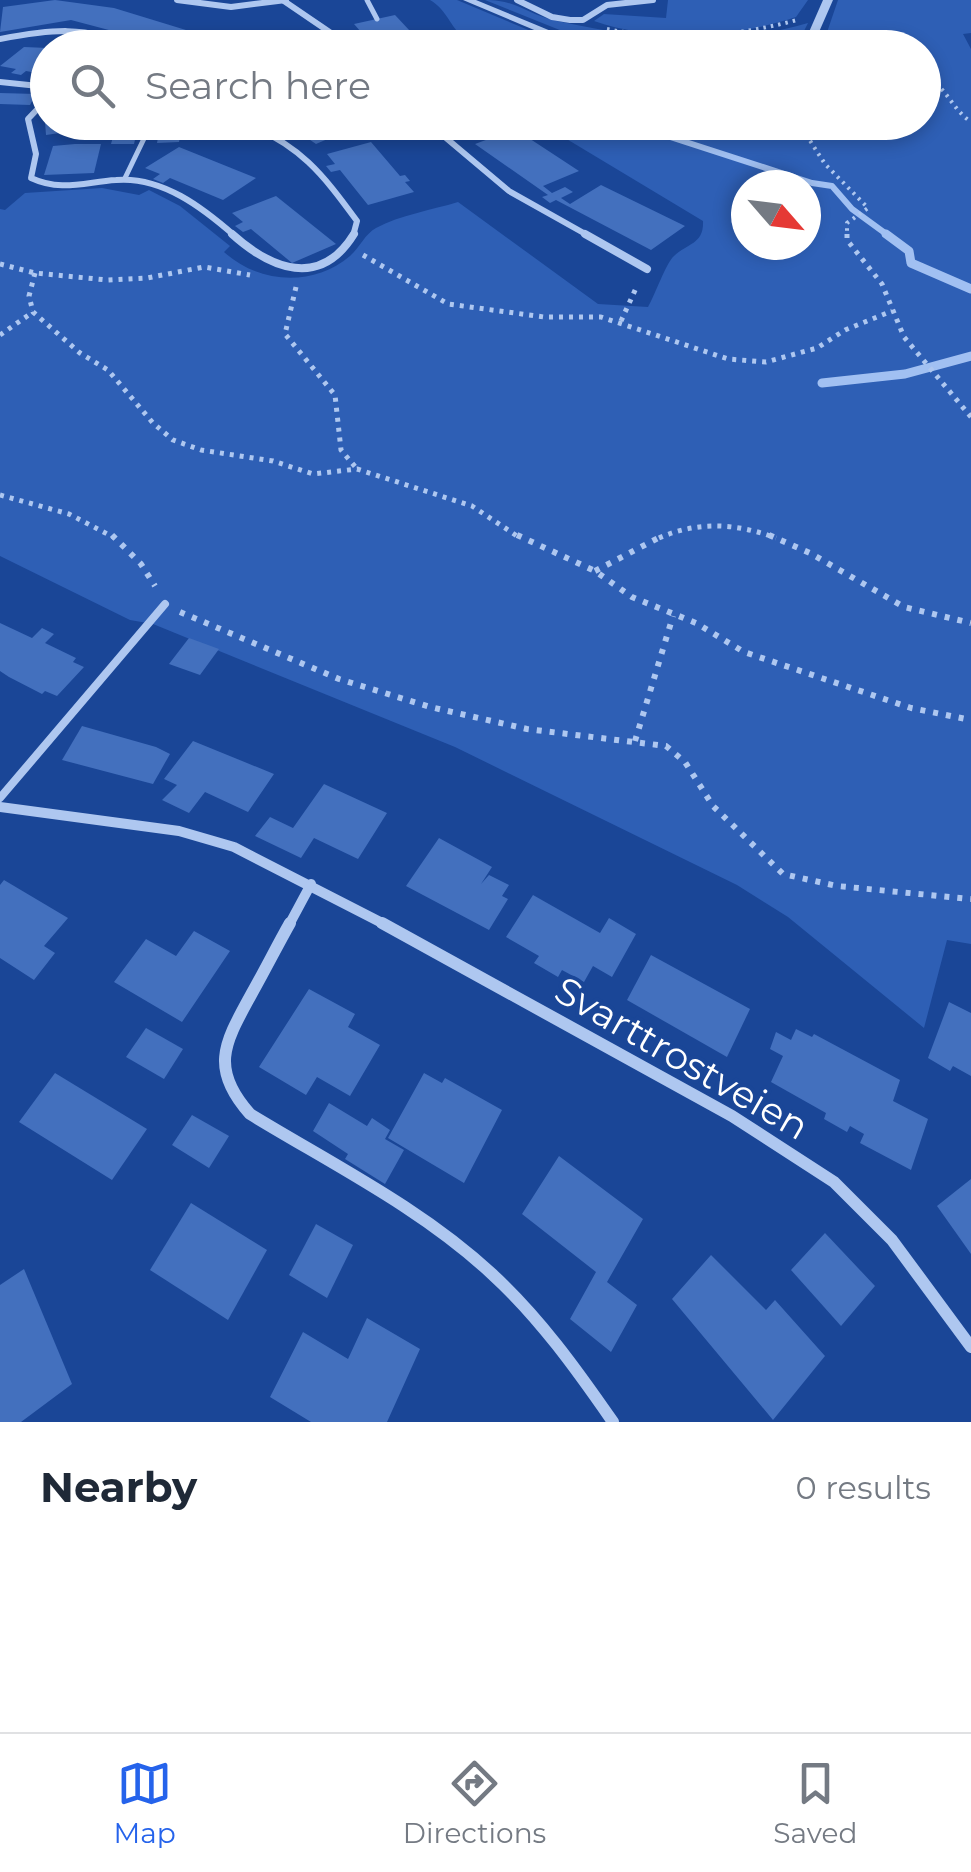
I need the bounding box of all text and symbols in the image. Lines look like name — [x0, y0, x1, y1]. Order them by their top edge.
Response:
search box — [30, 30, 941, 140]
icon: search — [65, 58, 120, 113]
text: Search here — [145, 62, 371, 109]
north arrow — [731, 170, 821, 260]
street label: Svarttrostveien — [547, 966, 817, 1150]
text: Nearby — [40, 1461, 197, 1513]
text: 0 results — [796, 1468, 931, 1507]
tab: Map — [114, 1756, 176, 1850]
tab: Directions — [403, 1756, 546, 1850]
tab: Saved — [773, 1756, 857, 1850]

